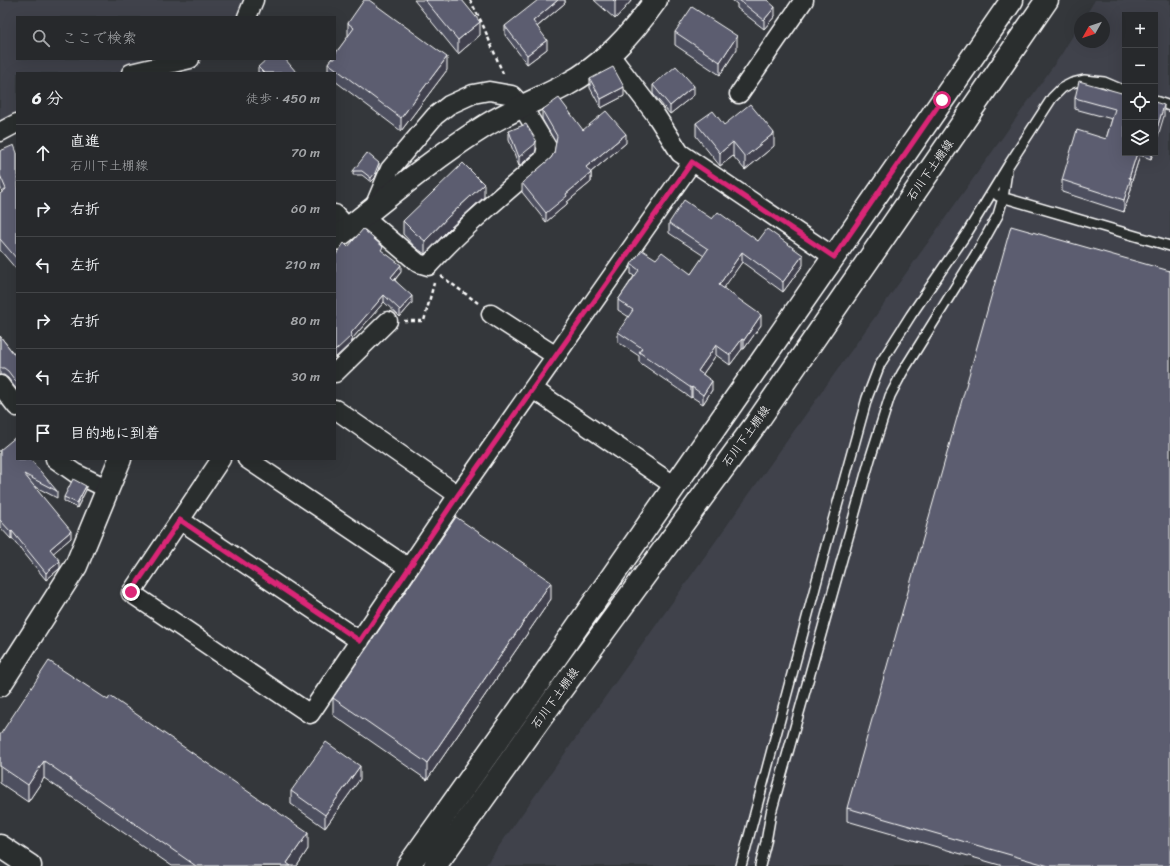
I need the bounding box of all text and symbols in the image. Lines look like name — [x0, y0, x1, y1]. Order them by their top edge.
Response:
north arrow — [1074, 12, 1110, 48]
map controls — [1122, 12, 1158, 156]
button: + — [1122, 12, 1158, 48]
search box — [16, 16, 336, 60]
text: ここで検索 — [62, 25, 137, 51]
icon: search — [30, 27, 52, 49]
button: − — [1122, 48, 1158, 84]
text: 6 分 — [32, 83, 63, 113]
button: locate — [1122, 84, 1158, 120]
text: 徒歩 · 450 m — [246, 87, 320, 110]
route start — [933, 91, 951, 109]
button: layers — [1122, 120, 1158, 156]
text: 直進 — [70, 128, 100, 154]
street label: 石川下土棚線 — [900, 134, 960, 206]
text: 70 m — [291, 141, 320, 164]
icon: ahead — [32, 142, 54, 164]
text: 石川下土棚線 — [70, 154, 148, 177]
text: 右折 — [70, 196, 100, 222]
text: 60 m — [291, 197, 320, 220]
icon: right — [32, 198, 54, 220]
text: 左折 — [70, 252, 100, 278]
text: 210 m — [285, 253, 320, 276]
icon: left — [32, 254, 54, 276]
text: 右折 — [70, 308, 100, 334]
text: 80 m — [291, 309, 320, 332]
icon: right — [32, 310, 54, 332]
text: 左折 — [70, 364, 100, 390]
text: 30 m — [291, 365, 320, 388]
icon: left — [32, 366, 54, 388]
street label: 石川下土棚線 — [716, 400, 776, 472]
text: 目的地に到着 — [70, 420, 160, 446]
icon: arrive — [32, 422, 54, 444]
route end — [122, 583, 140, 601]
street label: 石川下土棚線 — [525, 662, 585, 734]

